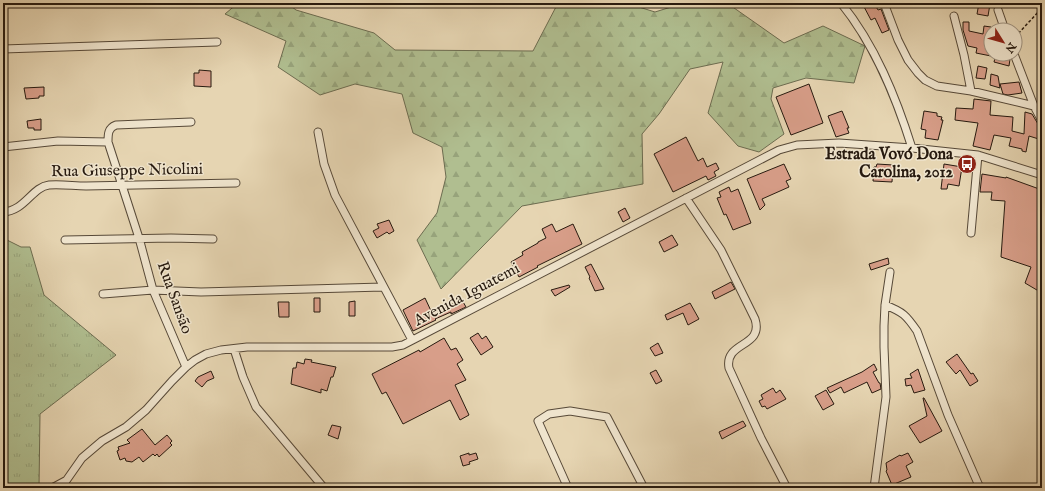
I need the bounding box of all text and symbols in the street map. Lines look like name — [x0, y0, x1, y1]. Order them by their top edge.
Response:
north arrow — [983, 22, 1023, 62]
text: N — [1001, 39, 1019, 56]
place label: Estrada Vovó Dona Carolina, 2012 — [825, 145, 954, 183]
bus stop icon: Estrada Vovó Dona Carolina, 2012 — [956, 153, 978, 175]
street label: Rua Giuseppe Nicolini — [51, 160, 203, 182]
street label: Rua Sansão — [152, 259, 196, 337]
street label: Avenida Iguatemi — [410, 259, 523, 332]

